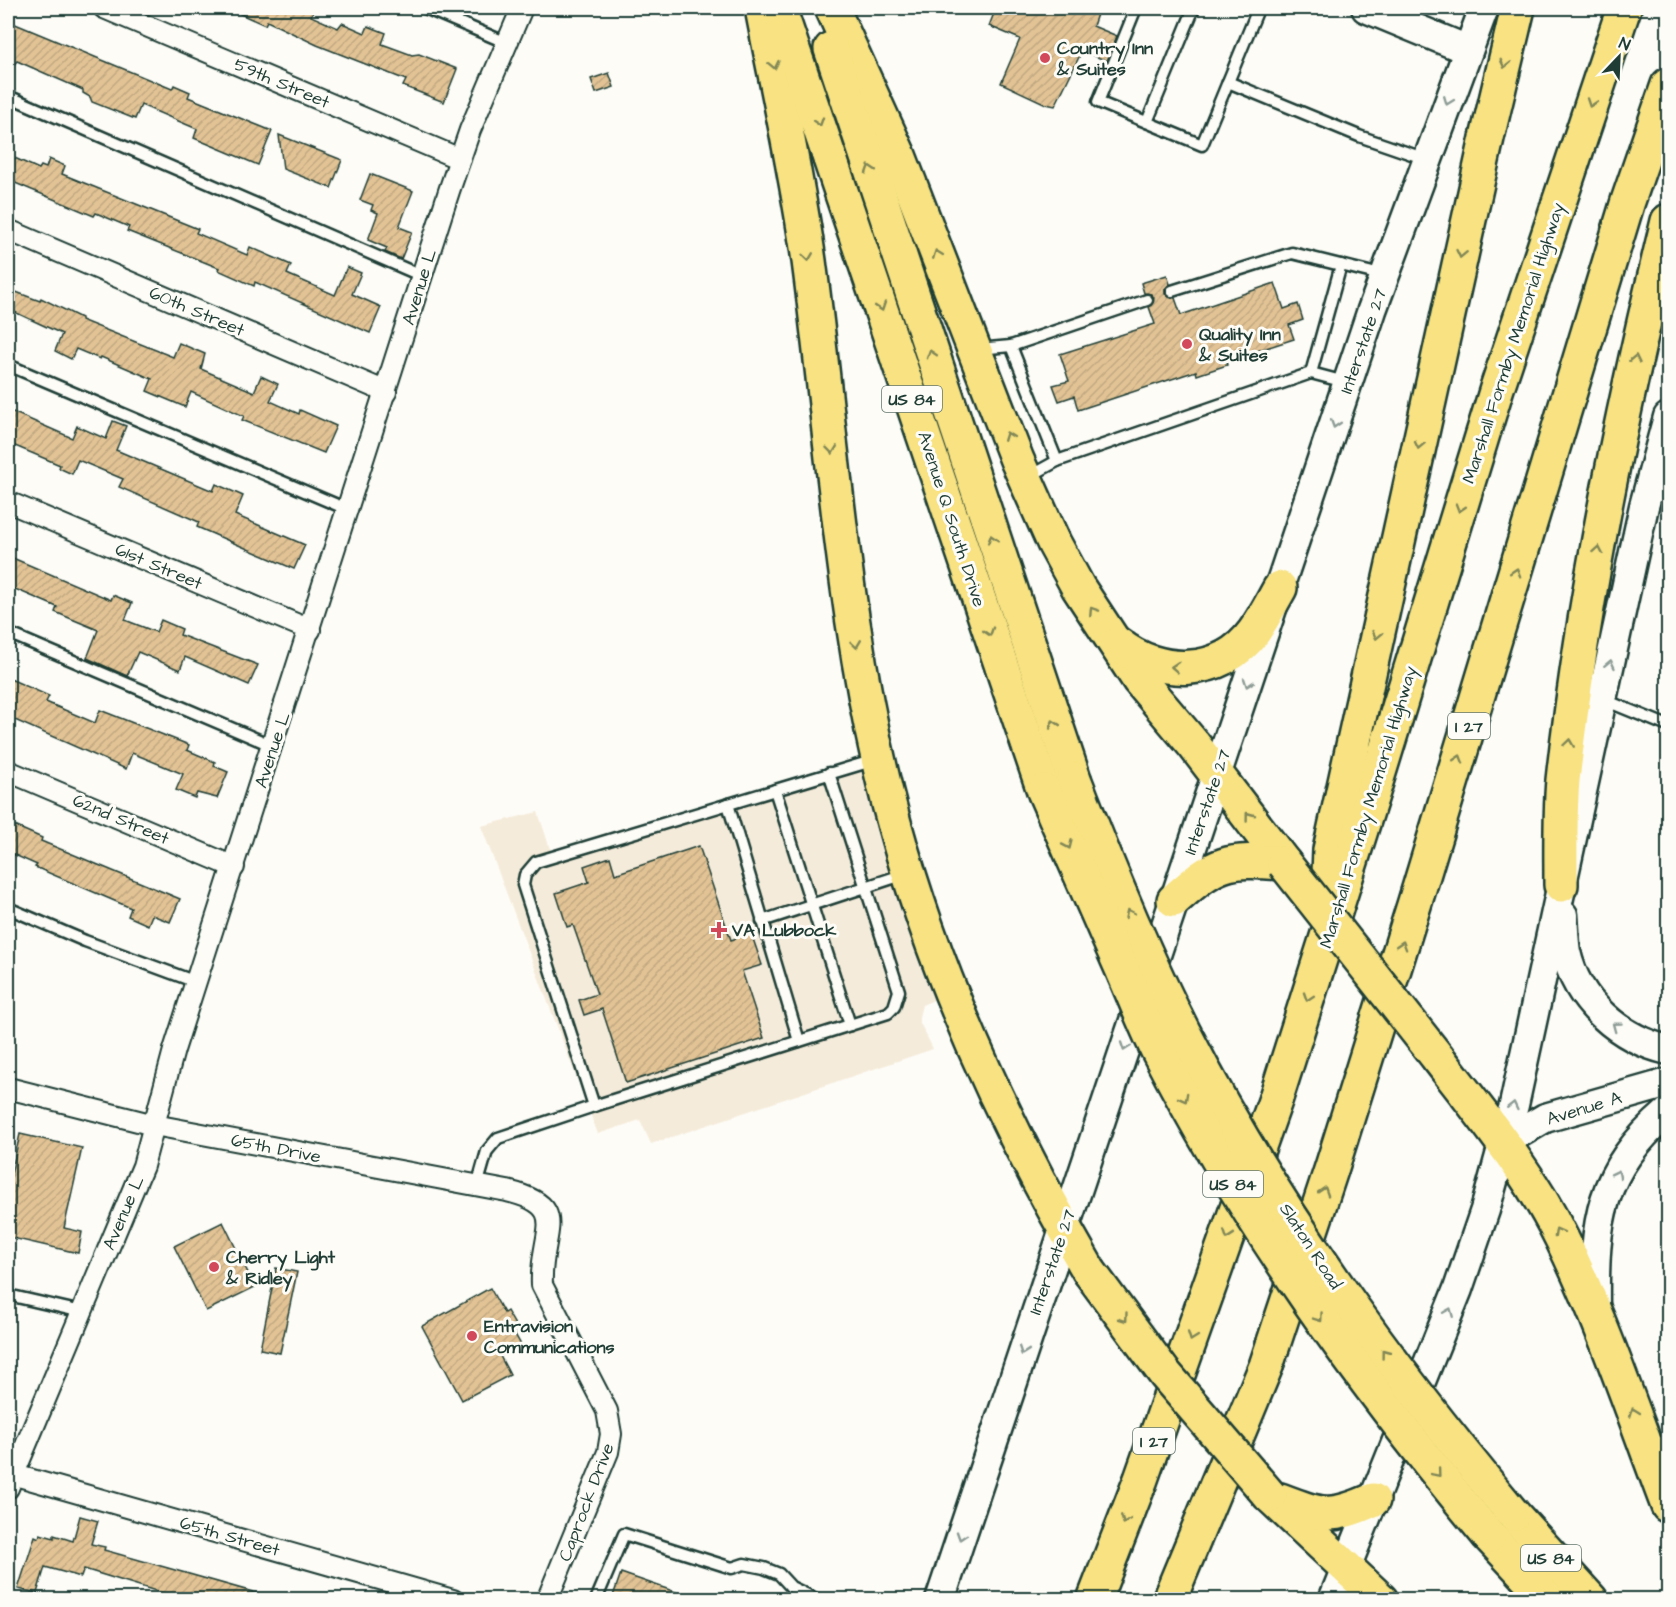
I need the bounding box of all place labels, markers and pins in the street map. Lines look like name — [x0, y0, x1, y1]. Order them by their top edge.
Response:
place label: Country Inn & Suites — [1056, 36, 1153, 82]
marker: Country Inn & Suites — [1038, 51, 1052, 65]
place label: Quality Inn & Suites — [1198, 322, 1281, 368]
marker: Quality Inn & Suites — [1180, 337, 1194, 351]
place label: VA Lubbock — [731, 918, 837, 943]
marker: VA Lubbock — [710, 921, 728, 939]
place label: Cherry Light & Ridley — [225, 1245, 336, 1292]
marker: Cherry Light & Ridley — [207, 1260, 221, 1274]
place label: Entravision Communications — [484, 1314, 614, 1360]
marker: Entravision Communications — [465, 1329, 479, 1343]

